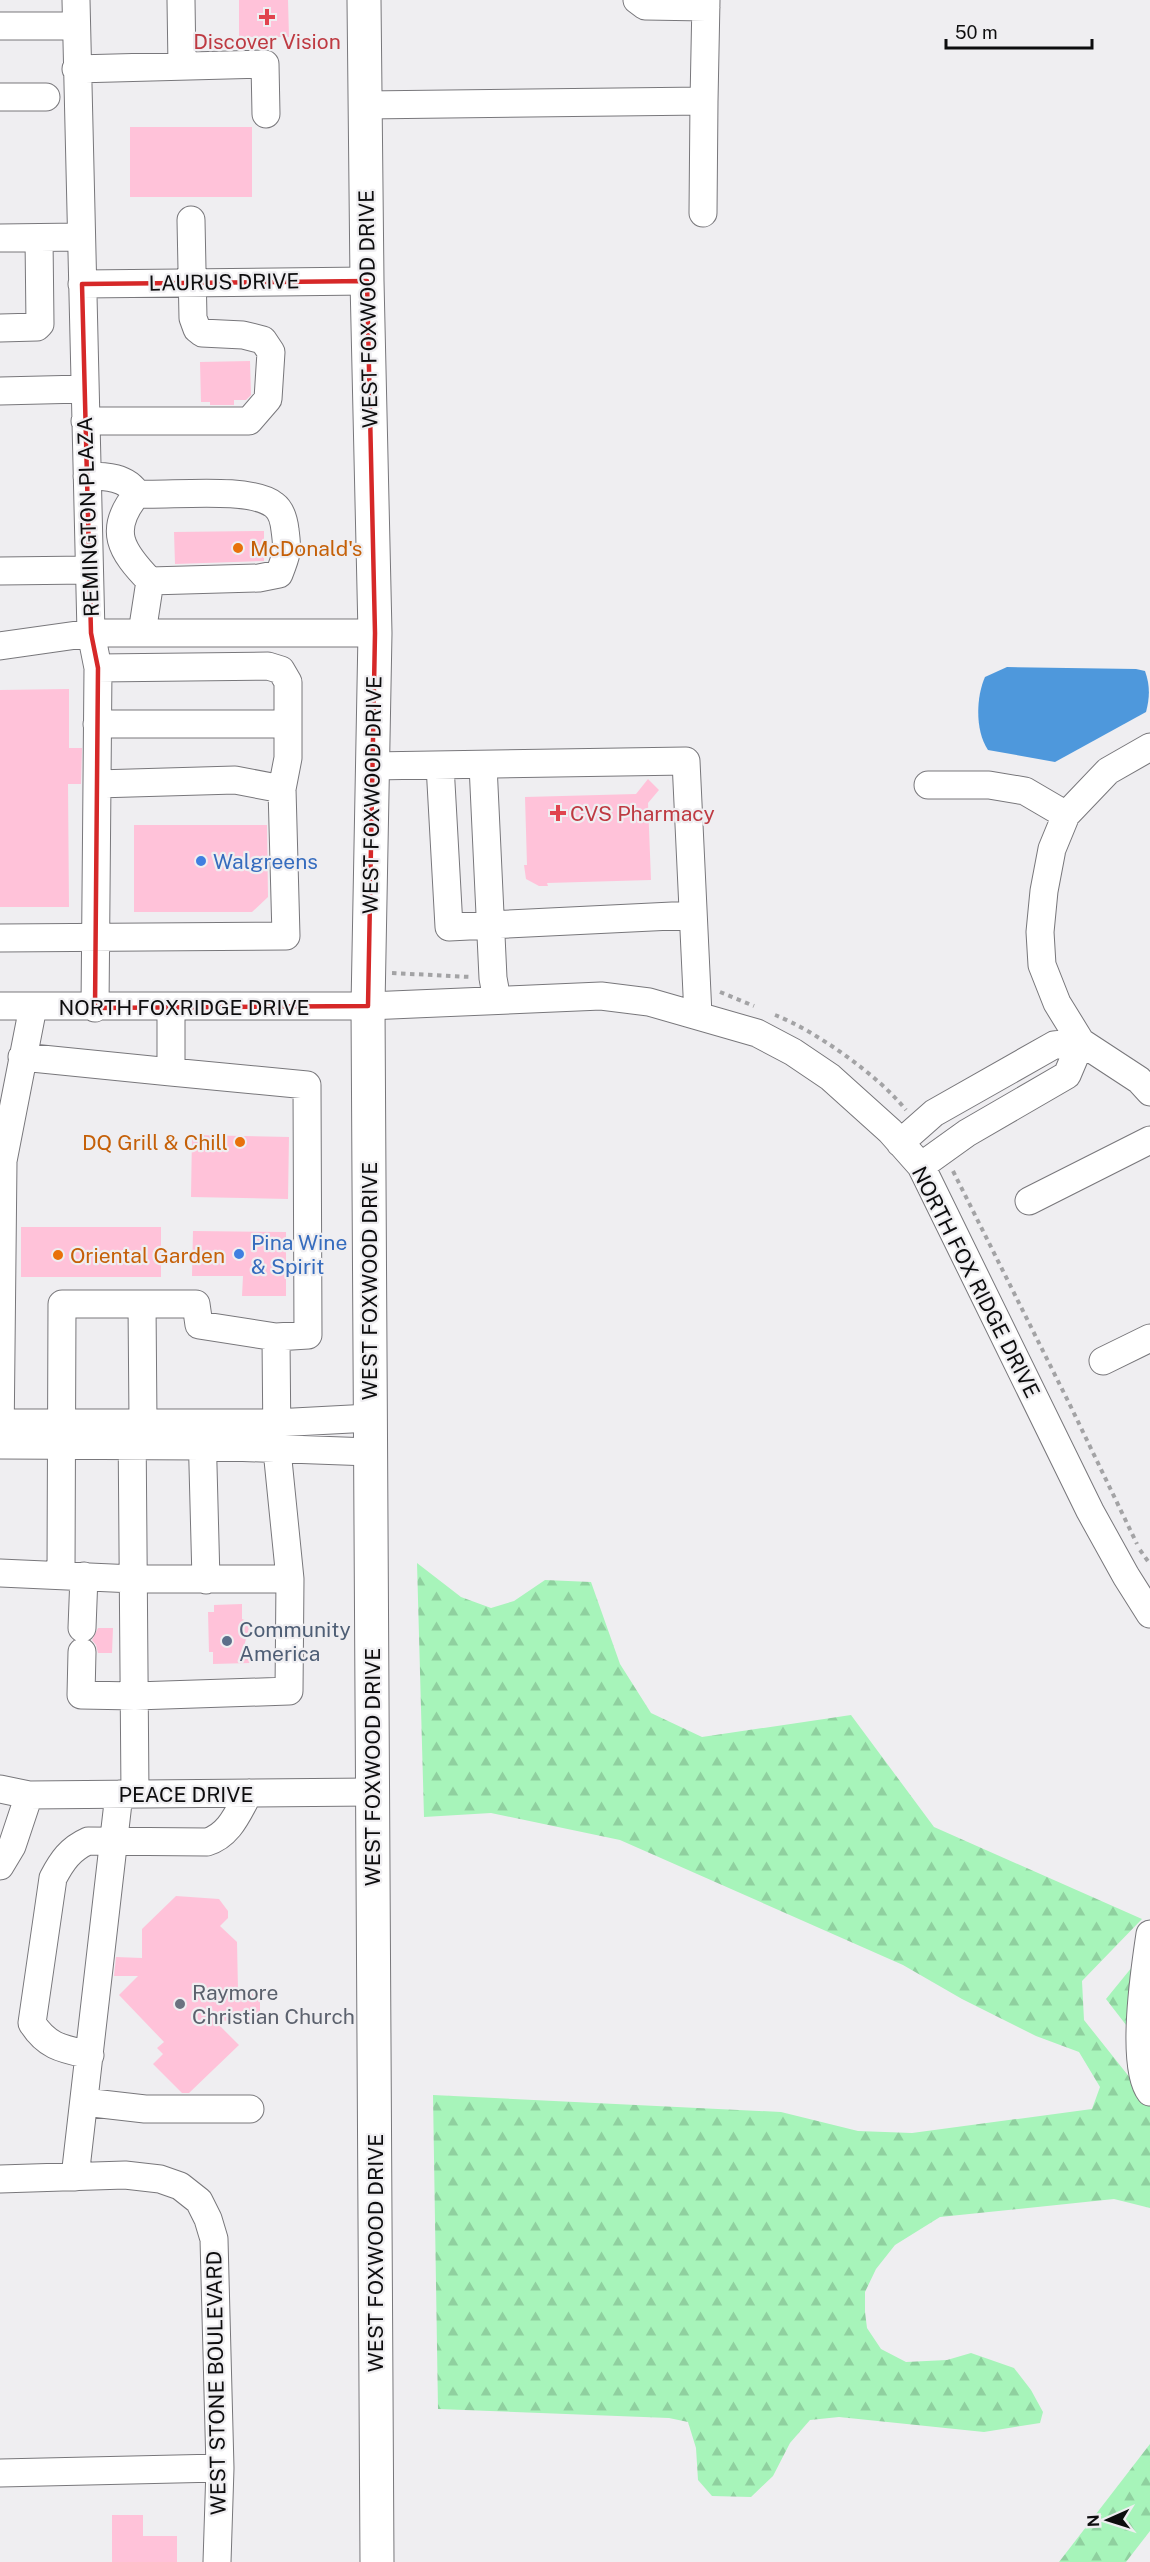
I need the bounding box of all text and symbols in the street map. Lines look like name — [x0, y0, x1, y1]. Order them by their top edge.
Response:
marker: Discover Vision — [258, 8, 276, 26]
scale bar — [946, 12, 1092, 50]
text: 50 m — [955, 22, 998, 43]
place label: Discover Vision — [193, 29, 341, 54]
street label: WEST FOXWOOD DRIVE — [353, 190, 383, 428]
street label: LAURUS DRIVE — [148, 268, 300, 296]
street label: REMINGTON PLAZA — [72, 416, 104, 617]
place label: McDonald's — [250, 536, 362, 561]
marker: McDonald's — [231, 541, 245, 555]
street label: WEST FOXWOOD DRIVE — [357, 676, 387, 914]
place label: CVS Pharmacy — [570, 801, 715, 826]
marker: CVS Pharmacy — [551, 806, 565, 820]
place label: Walgreens — [213, 849, 318, 874]
marker: Walgreens — [194, 854, 208, 868]
street label: NORTH FOXRIDGE DRIVE — [58, 995, 310, 1020]
place label: DQ Grill & Chill — [82, 1130, 228, 1155]
marker: DQ Grill & Chill — [233, 1135, 247, 1149]
street label: WEST FOXWOOD DRIVE — [357, 1162, 382, 1400]
street label: NORTH FOX RIDGE DRIVE — [907, 1162, 1045, 1402]
place label: Pina Wine & Spirit — [251, 1230, 347, 1279]
place label: Oriental Garden — [70, 1243, 225, 1268]
marker: Pina Wine & Spirit — [232, 1247, 246, 1261]
marker: Oriental Garden — [51, 1248, 65, 1262]
place label: Community America — [239, 1617, 351, 1666]
marker: Community America — [220, 1634, 234, 1648]
street label: WEST FOXWOOD DRIVE — [360, 1648, 385, 1886]
street label: PEACE DRIVE — [119, 1782, 253, 1807]
place label: Raymore Christian Church — [192, 1980, 355, 2029]
marker: Raymore Christian Church — [173, 1997, 187, 2011]
street label: WEST FOXWOOD DRIVE — [363, 2134, 388, 2372]
street label: WEST STONE BOULEVARD — [201, 2251, 231, 2515]
north arrow — [1078, 2490, 1138, 2550]
text: N — [1084, 2514, 1103, 2528]

